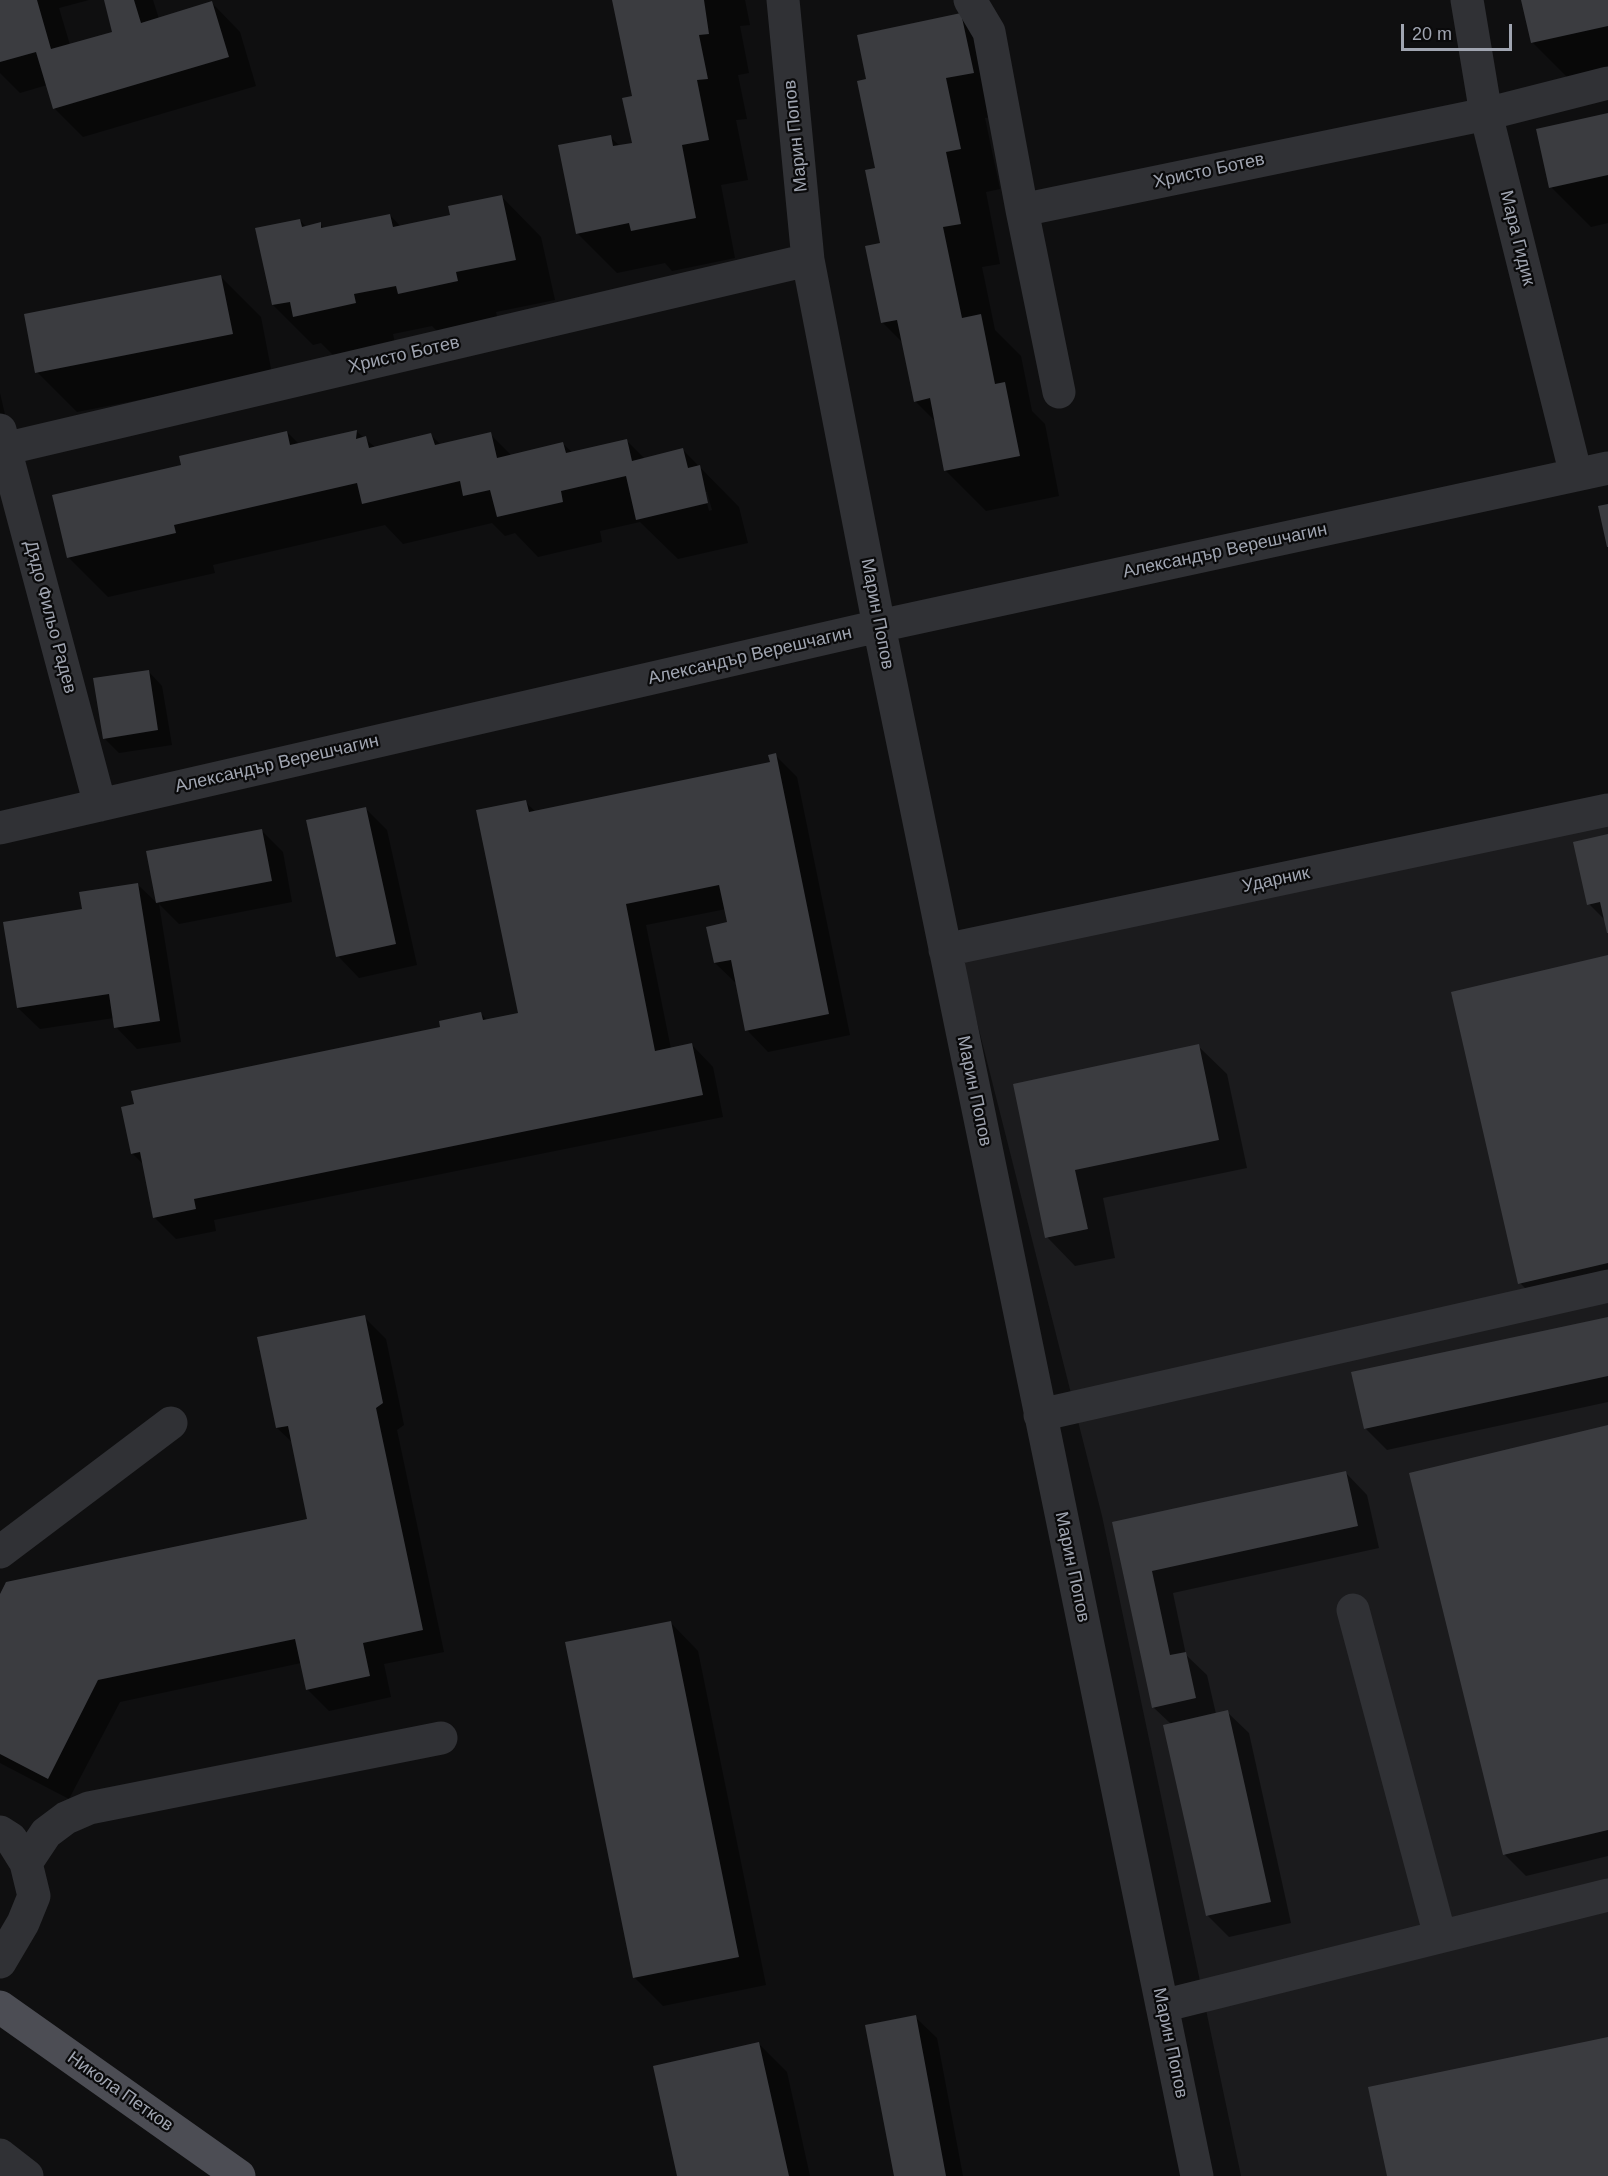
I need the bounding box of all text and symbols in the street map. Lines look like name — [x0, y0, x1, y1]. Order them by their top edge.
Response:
scale bar — [1404, 12, 1515, 50]
text: 20 m — [1412, 24, 1452, 44]
street label: Марин Попов — [779, 79, 813, 193]
street label: Христо Ботев — [1151, 149, 1267, 193]
street label: Мара Гидик — [1495, 188, 1539, 288]
street label: Христо Ботев — [346, 332, 462, 378]
street label: Александър Верешчагин — [1121, 519, 1329, 583]
street label: Дядо Фильо Радев — [19, 538, 81, 696]
street label: Марин Попов — [856, 557, 898, 671]
street label: Александър Верешчагин — [646, 622, 854, 690]
street label: Александър Верешчагин — [173, 730, 381, 798]
street label: Ударник — [1240, 862, 1312, 898]
street label: Марин Попов — [952, 1034, 996, 1148]
street label: Марин Попов — [1050, 1510, 1094, 1624]
street label: Марин Попов — [1148, 1986, 1192, 2100]
street label: Никола Петков — [63, 2047, 177, 2137]

